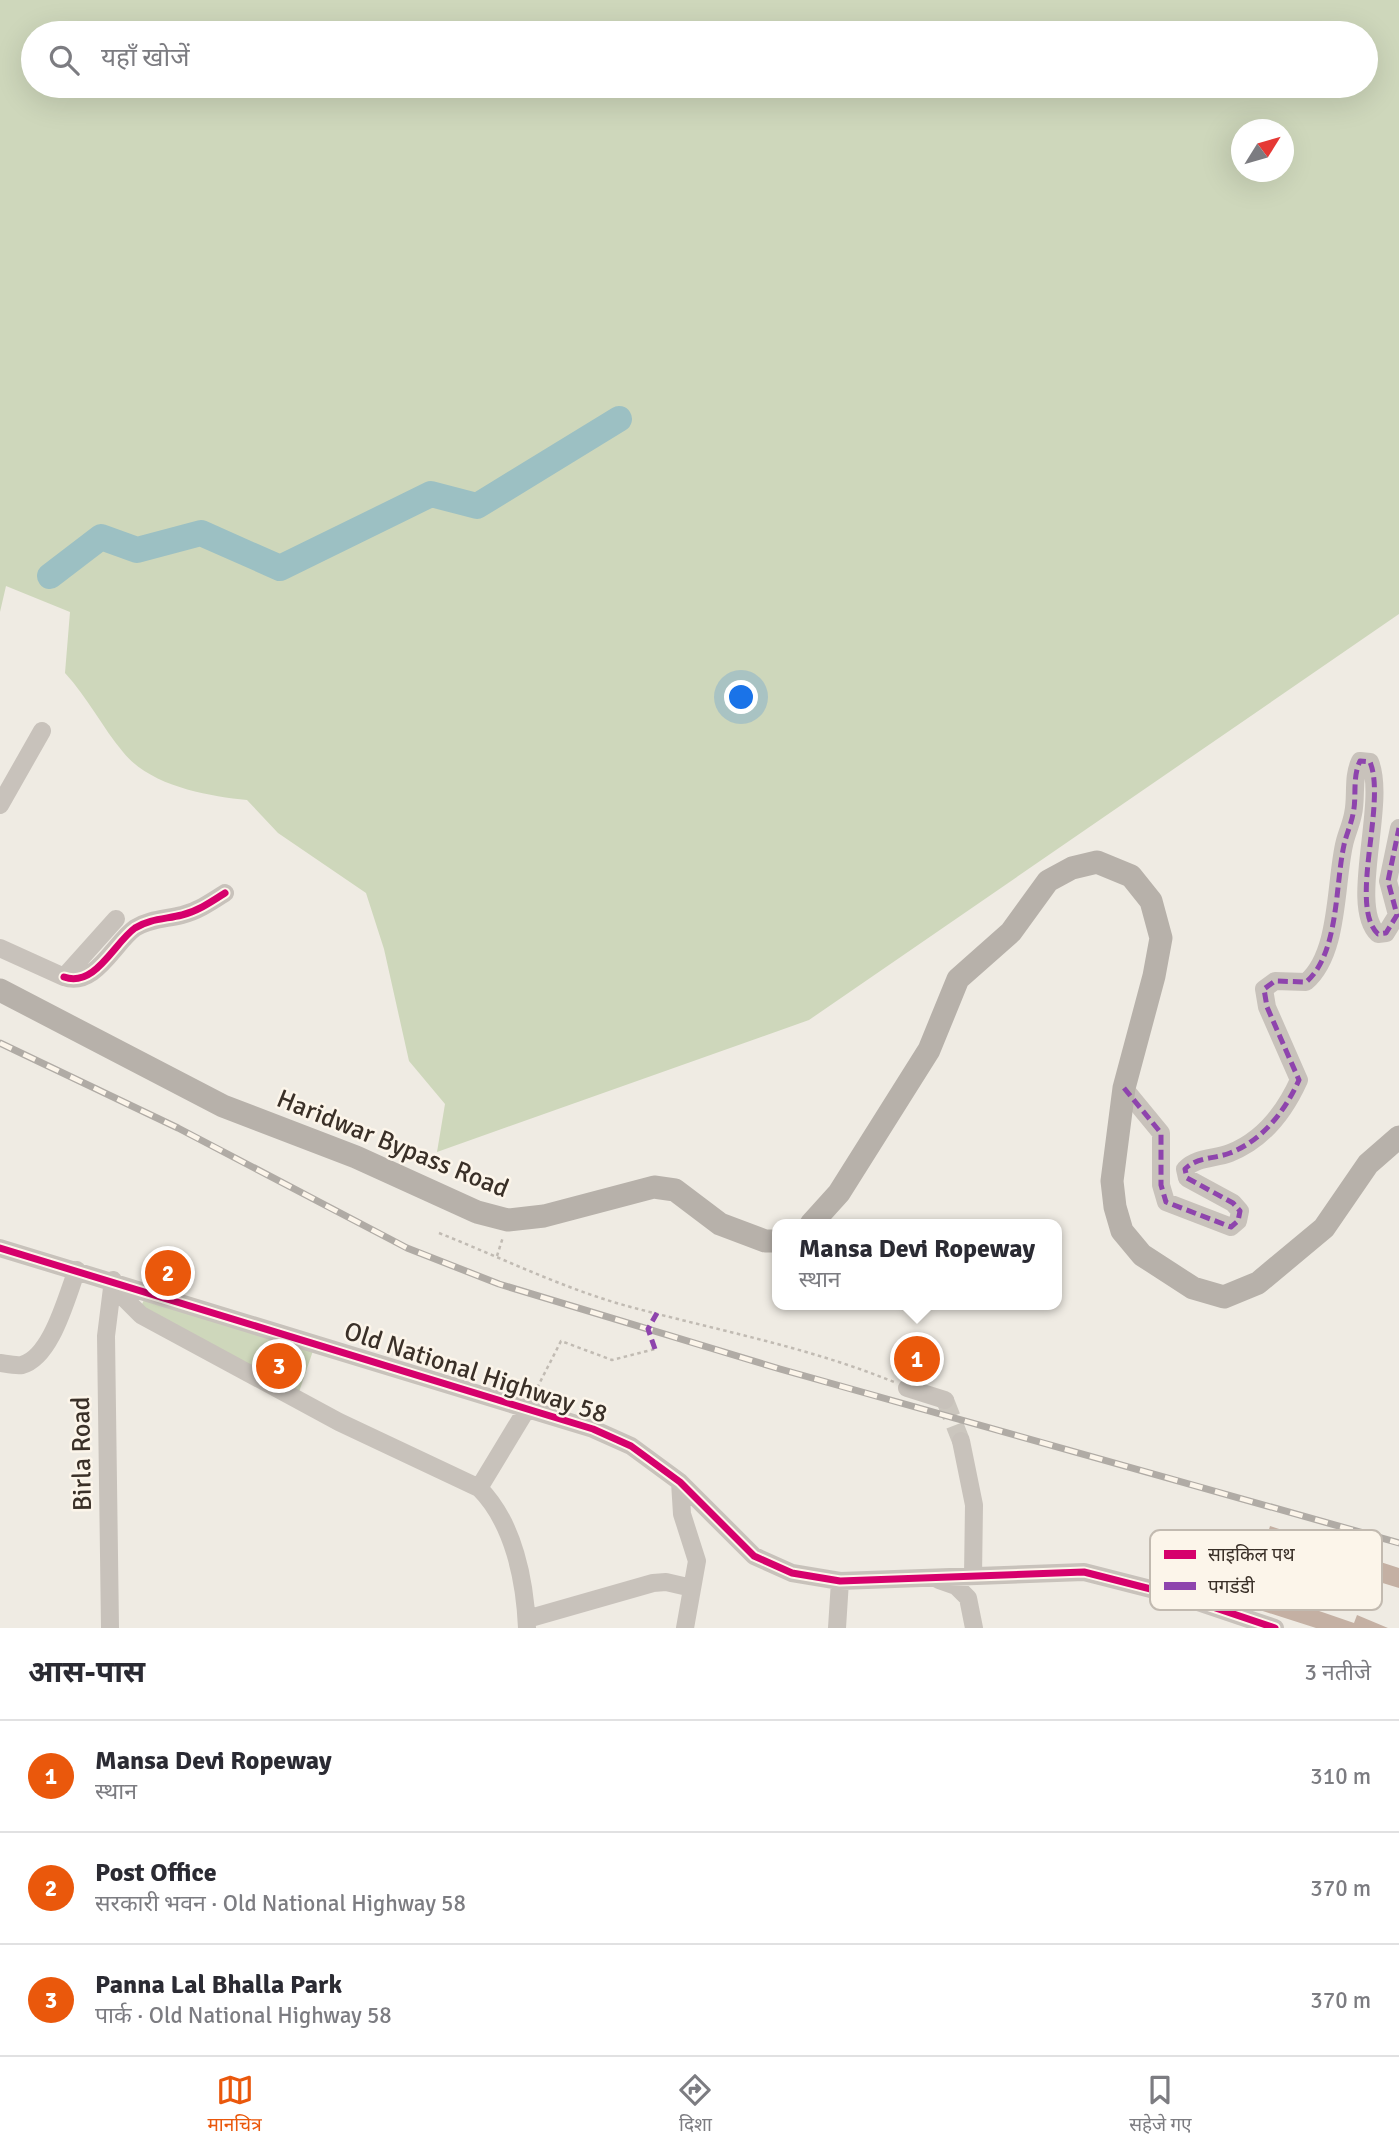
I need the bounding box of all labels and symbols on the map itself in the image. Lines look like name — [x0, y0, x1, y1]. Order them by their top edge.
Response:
north arrow — [1231, 119, 1294, 182]
your location — [724, 680, 758, 714]
street label: Haridwar Bypass Road — [272, 1083, 513, 1205]
pin: 2 — [145, 1247, 191, 1299]
street label: Old National Highway 58 — [340, 1315, 611, 1431]
pin: 1 — [894, 1333, 940, 1385]
pin: 3 — [256, 1340, 302, 1392]
street label: Birla Road — [65, 1396, 99, 1512]
legend — [1150, 1530, 1382, 1610]
text: साइकिल पथ — [1208, 1543, 1295, 1567]
text: पगडंडी — [1208, 1575, 1256, 1599]

